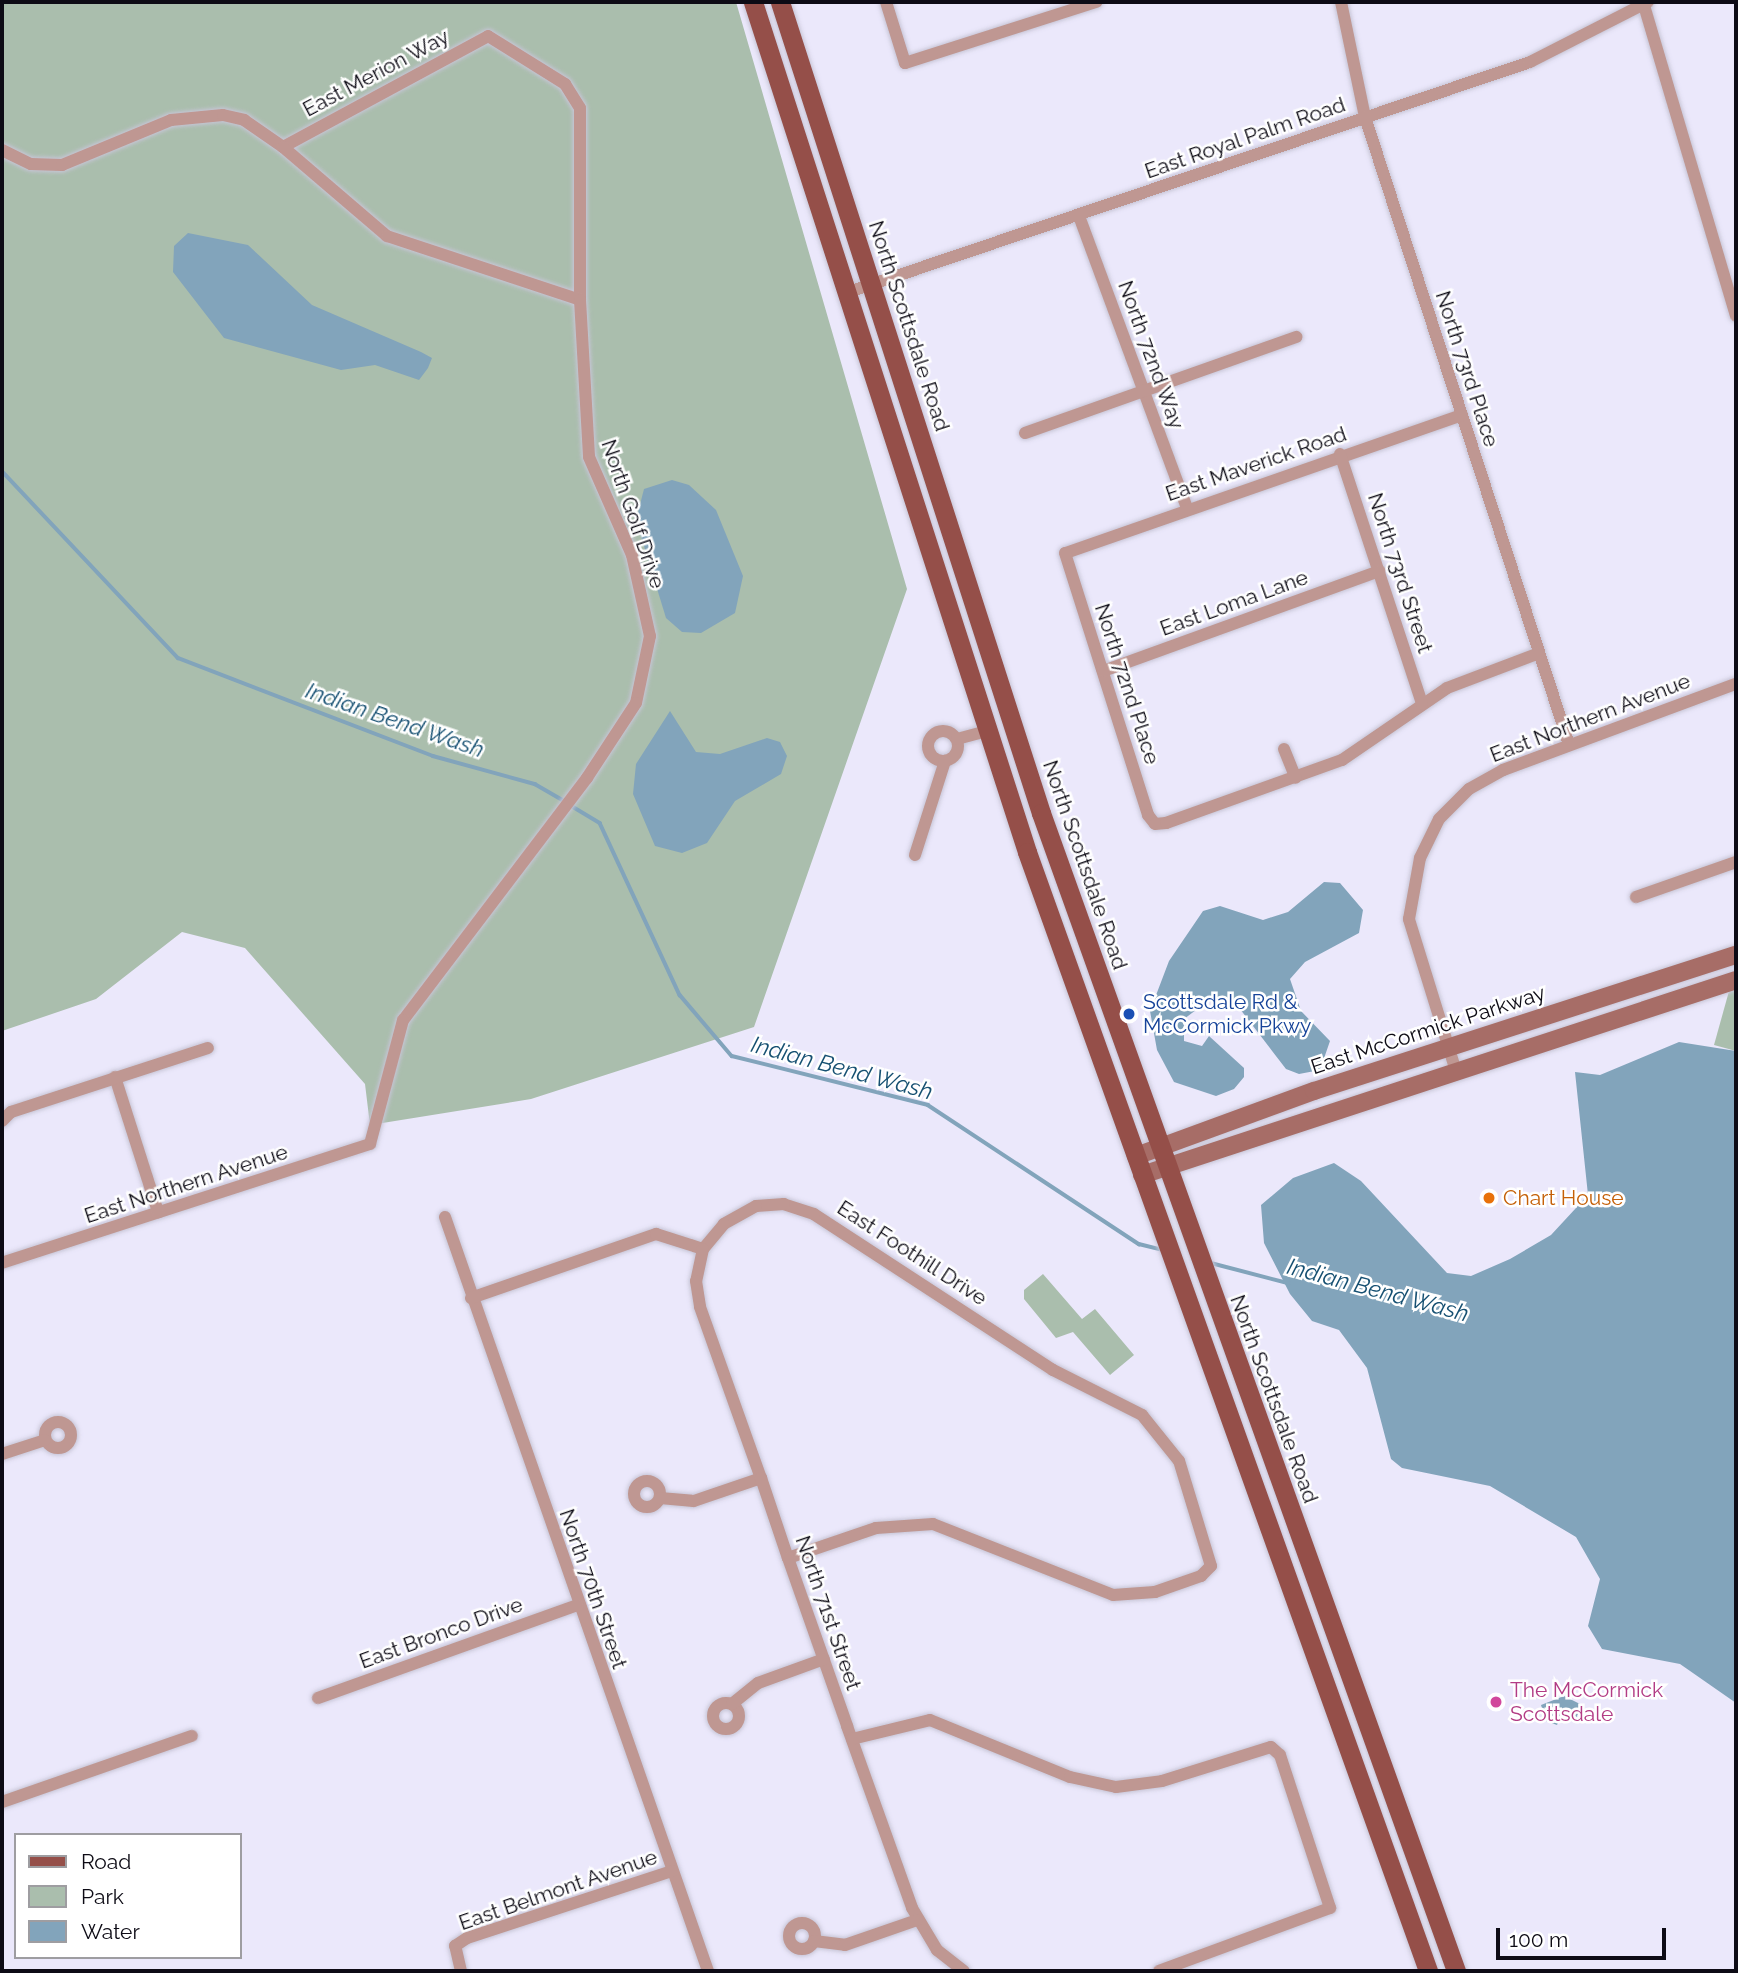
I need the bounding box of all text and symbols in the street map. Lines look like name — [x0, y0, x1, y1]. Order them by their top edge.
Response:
street label: East Merion Way — [298, 24, 454, 122]
street label: East Royal Palm Road — [1141, 92, 1349, 184]
street label: North Scottsdale Road — [863, 218, 955, 434]
street label: North 72nd Way — [1112, 277, 1190, 433]
street label: North 73rd Place — [1430, 288, 1504, 450]
street label: East Maverick Road — [1162, 421, 1350, 507]
street label: North Golf Drive — [596, 436, 670, 592]
street label: North 73rd Street — [1362, 490, 1438, 656]
street label: East Loma Lane — [1157, 565, 1311, 641]
street label: North 72nd Place — [1089, 601, 1165, 767]
street label: East Northern Avenue — [1486, 668, 1694, 768]
water label: Indian Bend Wash — [302, 676, 488, 764]
street label: North Scottsdale Road — [1037, 757, 1133, 973]
street label: East McCormick Parkway — [1308, 980, 1548, 1080]
place label: Scottsdale Rd & McCormick Pkwy — [1143, 989, 1312, 1039]
marker: Scottsdale Rd & McCormick Pkwy — [1121, 1006, 1137, 1022]
water label: Indian Bend Wash — [748, 1030, 936, 1106]
street label: East Northern Avenue — [81, 1139, 291, 1229]
place label: Chart House — [1503, 1185, 1624, 1211]
marker: Chart House — [1481, 1190, 1497, 1206]
street label: East Foothill Drive — [832, 1195, 992, 1311]
water label: Indian Bend Wash — [1284, 1252, 1472, 1328]
street label: North Scottsdale Road — [1225, 1292, 1323, 1506]
street label: North 70th Street — [554, 1506, 632, 1672]
street label: North 71st Street — [790, 1533, 866, 1693]
street label: East Bronco Drive — [356, 1592, 526, 1674]
place label: The McCormick Scottsdale — [1510, 1677, 1663, 1727]
marker: The McCormick Scottsdale — [1488, 1694, 1504, 1710]
legend — [14, 1833, 242, 1959]
street label: East Belmont Avenue — [455, 1844, 661, 1936]
text: Road — [81, 1849, 131, 1874]
text: Park — [81, 1884, 124, 1909]
scale bar — [1500, 1913, 1670, 1957]
text: Water — [81, 1919, 140, 1944]
text: 100 m — [1509, 1927, 1568, 1952]

